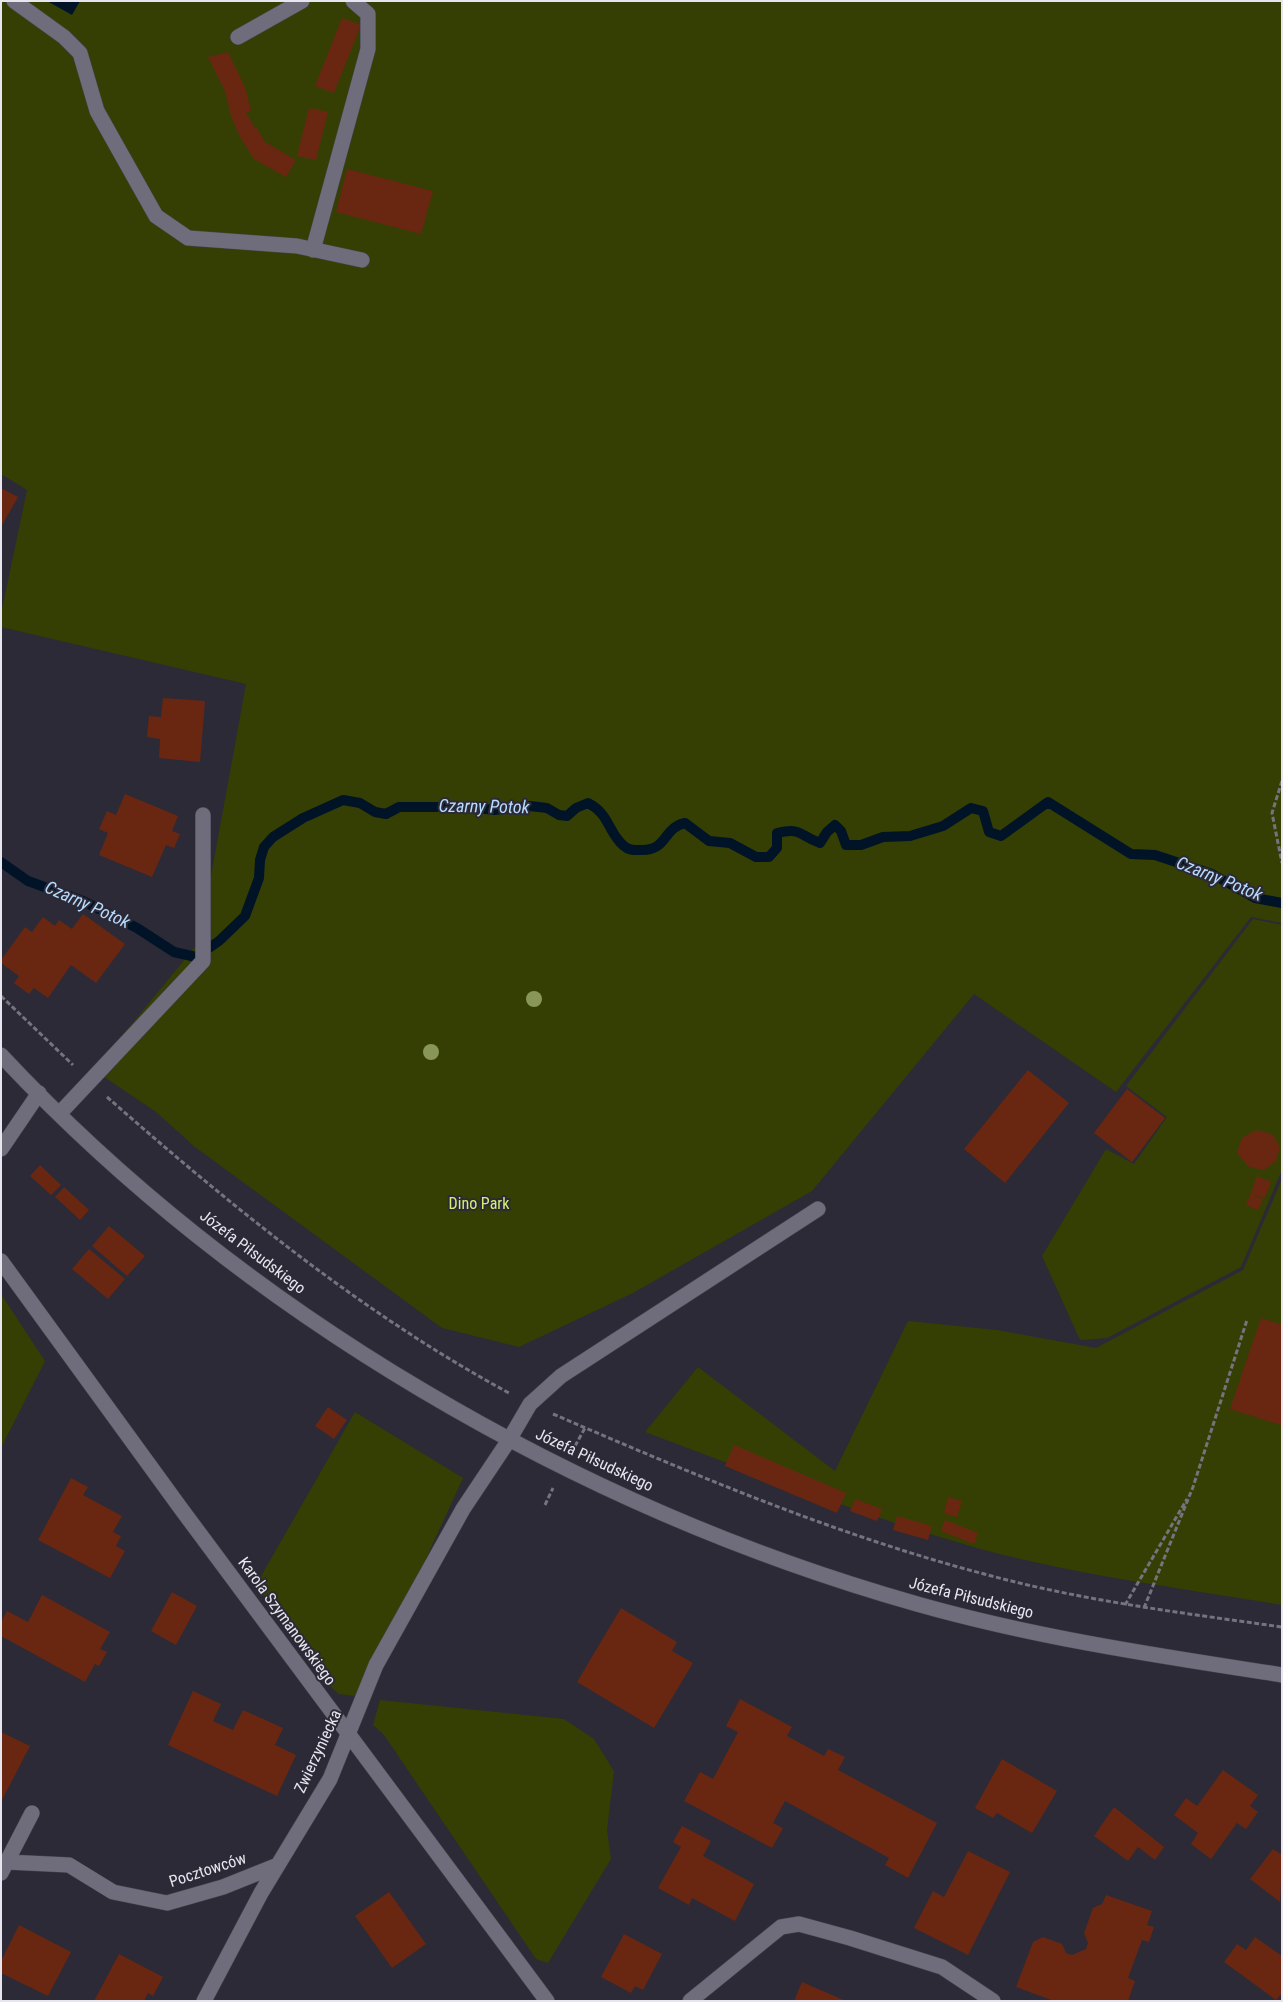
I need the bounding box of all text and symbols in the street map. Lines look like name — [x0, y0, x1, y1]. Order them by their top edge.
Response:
water label: Czarny Potok — [438, 796, 530, 820]
water label: Czarny Potok — [1173, 853, 1265, 907]
water label: Czarny Potok — [41, 878, 133, 934]
park label: Dino Park — [449, 1195, 509, 1215]
street label: Józefa Piłsudskiego — [195, 1207, 309, 1299]
street label: Józefa Piłsudskiego — [532, 1425, 656, 1497]
street label: Karola Szymanowskiego — [233, 1554, 339, 1690]
street label: Józefa Piłsudskiego — [907, 1574, 1035, 1624]
street label: Zwierzyniecka — [291, 1707, 347, 1797]
street label: Pocztowców — [167, 1850, 249, 1892]

